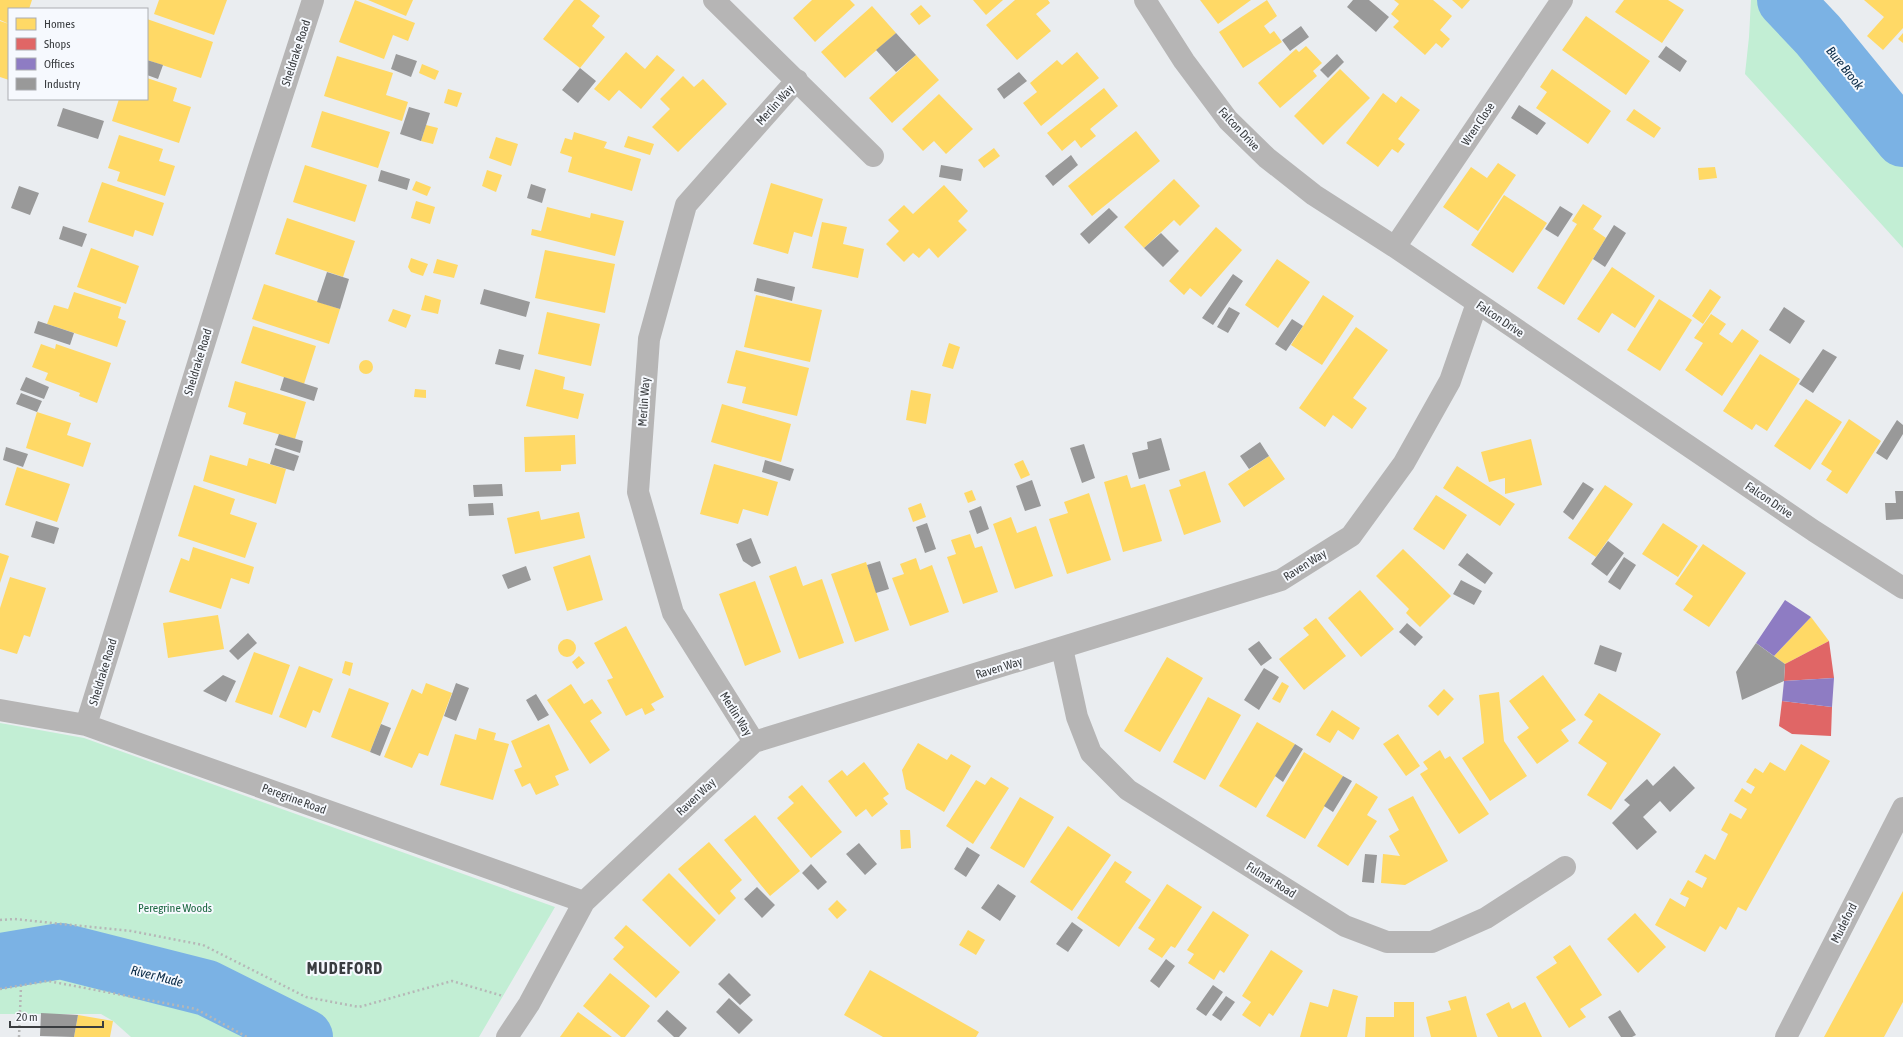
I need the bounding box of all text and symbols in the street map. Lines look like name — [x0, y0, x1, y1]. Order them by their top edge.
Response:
legend — [8, 8, 148, 100]
text: Homes — [44, 17, 75, 31]
street label: Sheldrake Road — [279, 18, 313, 88]
text: Shops — [44, 37, 70, 51]
water label: Bure Brook — [1823, 43, 1867, 93]
text: Offices — [44, 57, 74, 71]
text: Industry — [44, 77, 81, 91]
street label: Merlin Way — [753, 82, 797, 128]
street label: Wren Close — [1459, 100, 1497, 148]
street label: Falcon Drive — [1215, 104, 1263, 154]
street label: Falcon Drive — [1474, 298, 1526, 340]
street label: Sheldrake Road — [181, 327, 215, 397]
street label: Merlin Way — [635, 377, 653, 427]
street label: Falcon Drive — [1743, 479, 1795, 521]
street label: Raven Way — [1281, 546, 1329, 584]
street label: Sheldrake Road — [86, 637, 120, 707]
street label: Raven Way — [974, 654, 1024, 682]
street label: Merlin Way — [717, 689, 755, 739]
street label: Raven Way — [674, 775, 718, 819]
street label: Peregrine Road — [260, 781, 328, 817]
street label: Fulmar Road — [1244, 859, 1298, 901]
park label: Peregrine Woods — [138, 901, 212, 915]
street label: Mudeford — [1828, 901, 1860, 945]
district label: MUDEFORD — [307, 959, 383, 977]
water label: River Mude — [129, 962, 185, 990]
scale bar — [10, 1003, 103, 1029]
text: 20 m — [16, 1010, 38, 1024]

